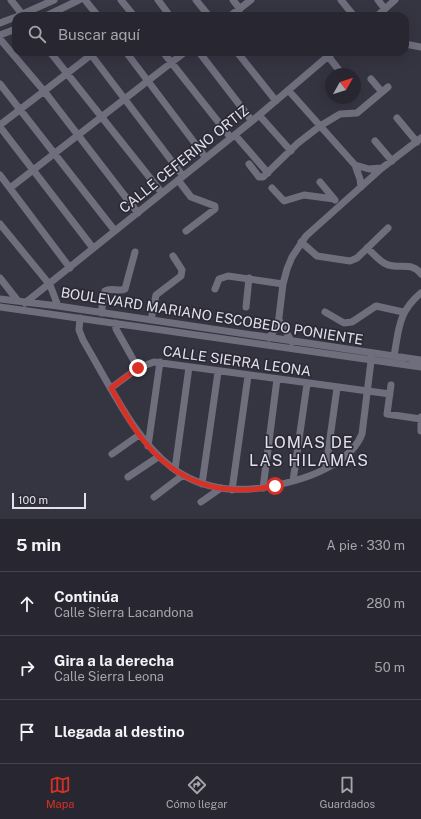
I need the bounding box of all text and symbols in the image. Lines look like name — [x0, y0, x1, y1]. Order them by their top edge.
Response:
search box — [12, 12, 409, 56]
icon: search — [26, 23, 48, 45]
text: Buscar aquí — [58, 26, 140, 43]
north arrow — [325, 68, 361, 104]
street label: CALLE CEFERINO ORTIZ — [116, 102, 252, 216]
street label: BOULEVARD MARIANO ESCOBEDO PONIENTE — [60, 284, 364, 348]
street label: CALLE SIERRA LEONA — [162, 343, 312, 379]
route end — [129, 359, 147, 377]
district label: LOMAS DE LAS HILAMAS — [249, 433, 369, 470]
route start — [266, 477, 284, 495]
scale bar — [12, 491, 86, 510]
text: 100 m — [18, 494, 48, 506]
text: 5 min — [16, 535, 61, 555]
text: A pie · 330 m — [327, 538, 405, 553]
text: Continúa — [54, 588, 119, 605]
icon: ahead — [16, 593, 38, 615]
text: 280 m — [367, 596, 405, 611]
text: Calle Sierra Lacandona — [54, 605, 193, 620]
text: Gira a la derecha — [54, 652, 174, 669]
icon: right — [16, 657, 38, 679]
text: 50 m — [374, 660, 405, 675]
text: Calle Sierra Leona — [54, 669, 164, 684]
icon: arrive — [16, 721, 38, 743]
text: Llegada al destino — [54, 723, 185, 740]
tab: Mapa — [46, 774, 74, 810]
tab: Cómo llegar — [166, 774, 228, 810]
tab: Guardados — [319, 774, 375, 810]

